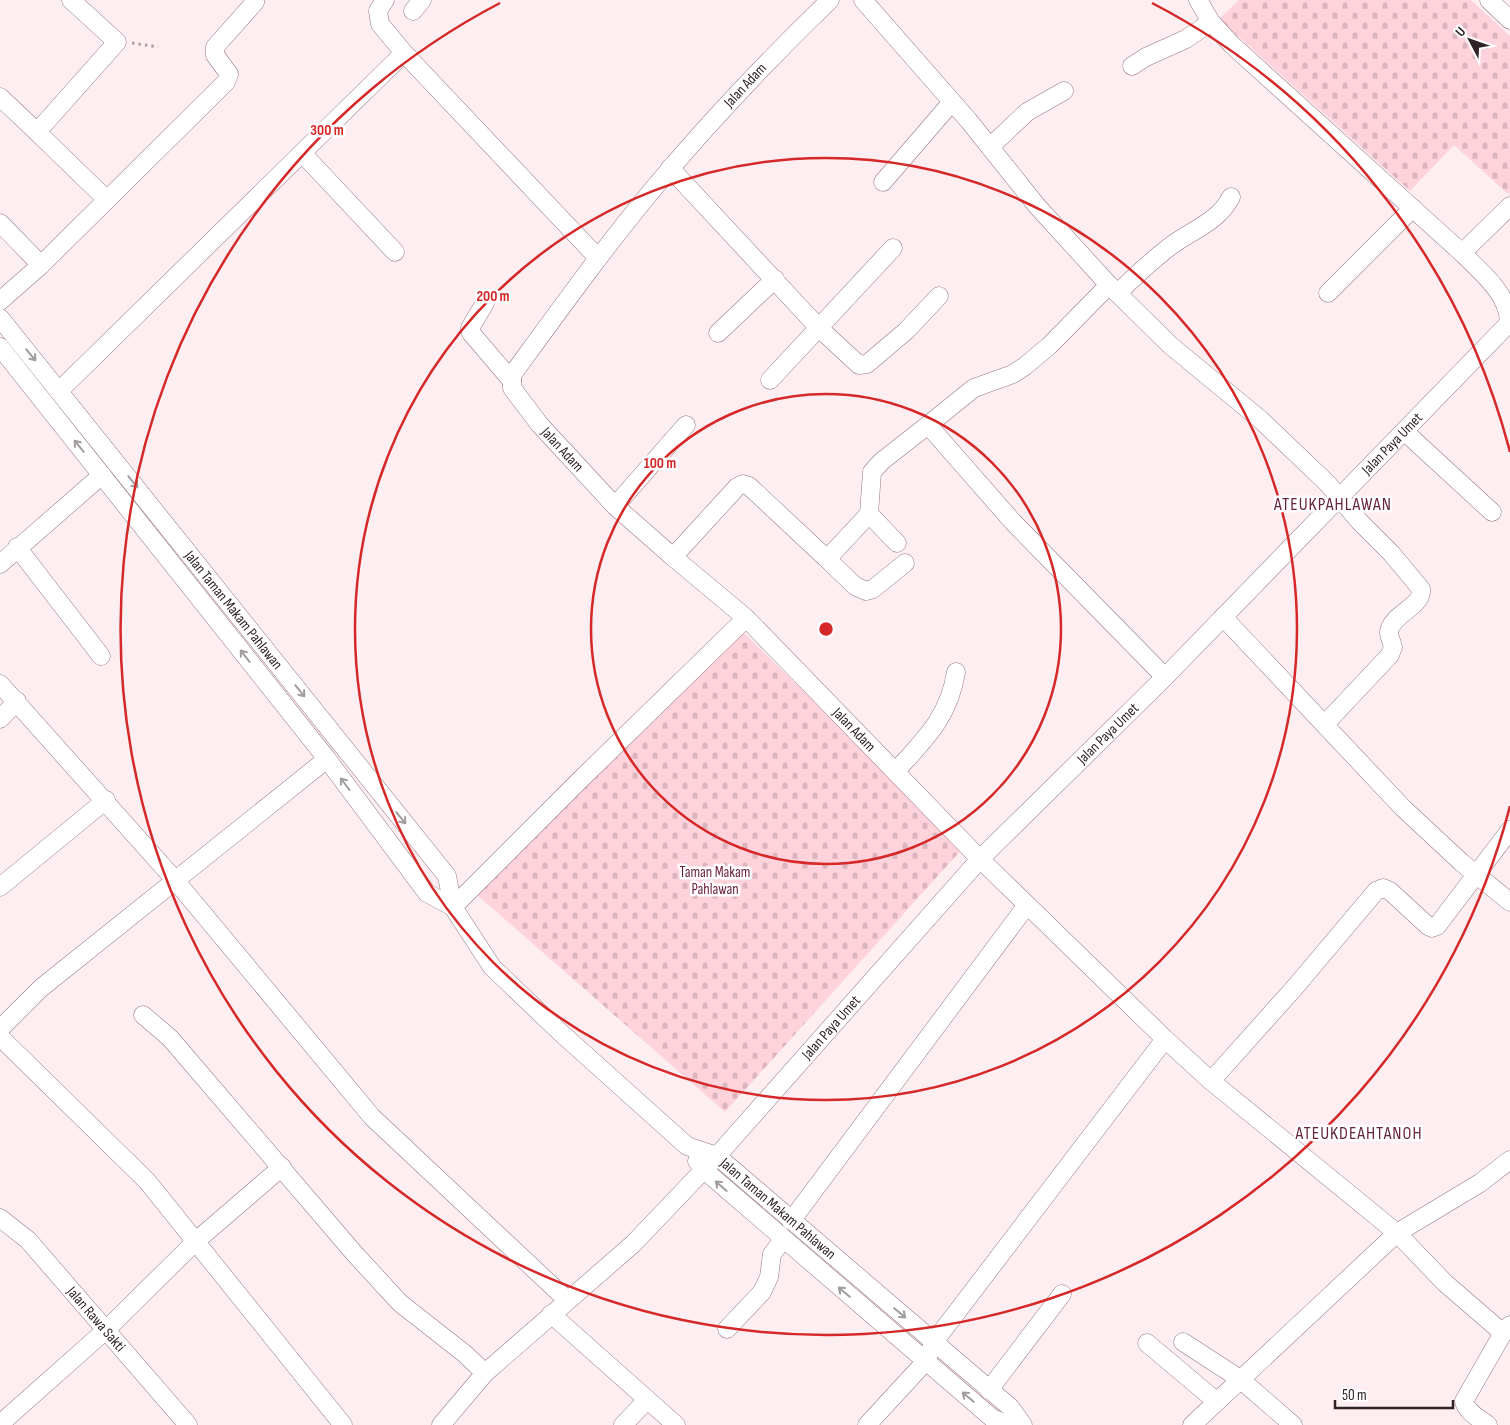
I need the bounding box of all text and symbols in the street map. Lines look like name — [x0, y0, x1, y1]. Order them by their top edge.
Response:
north arrow — [1445, 15, 1495, 65]
text: U — [1452, 23, 1469, 40]
street label: Jalan Adam — [719, 59, 771, 112]
text: 300 m — [310, 121, 344, 140]
text: 200 m — [476, 287, 510, 306]
one-way arrow — [26, 348, 37, 361]
street label: Jalan Paya Umet — [1357, 408, 1427, 480]
street label: Jalan Adam — [536, 423, 587, 476]
one-way arrow — [74, 440, 85, 453]
text: 100 m — [644, 454, 676, 473]
one-way arrow — [128, 475, 139, 488]
district label: ATEUKPAHLAWAN — [1273, 494, 1392, 515]
street label: Jalan Taman Makam Pahlawan — [179, 546, 287, 673]
centre of rings — [817, 620, 835, 638]
one-way arrow — [240, 650, 251, 663]
one-way arrow — [294, 684, 305, 697]
street label: Jalan Paya Umet — [1072, 699, 1143, 769]
street label: Jalan Adam — [827, 703, 880, 756]
one-way arrow — [340, 777, 350, 791]
one-way arrow — [396, 811, 407, 824]
park label: Taman Makam Pahlawan — [680, 863, 750, 899]
street label: Jalan Paya Umet — [797, 991, 865, 1064]
district label: ATEUKDEAHTANOH — [1294, 1123, 1423, 1144]
street label: Jalan Taman Makam Pahlawan — [715, 1153, 840, 1264]
one-way arrow — [715, 1180, 728, 1192]
street label: Jalan Rawa Sakti — [62, 1282, 130, 1356]
one-way arrow — [838, 1287, 851, 1298]
one-way arrow — [893, 1308, 906, 1319]
scale bar — [1335, 1378, 1452, 1410]
text: 50 m — [1342, 1386, 1367, 1405]
one-way arrow — [962, 1391, 975, 1403]

